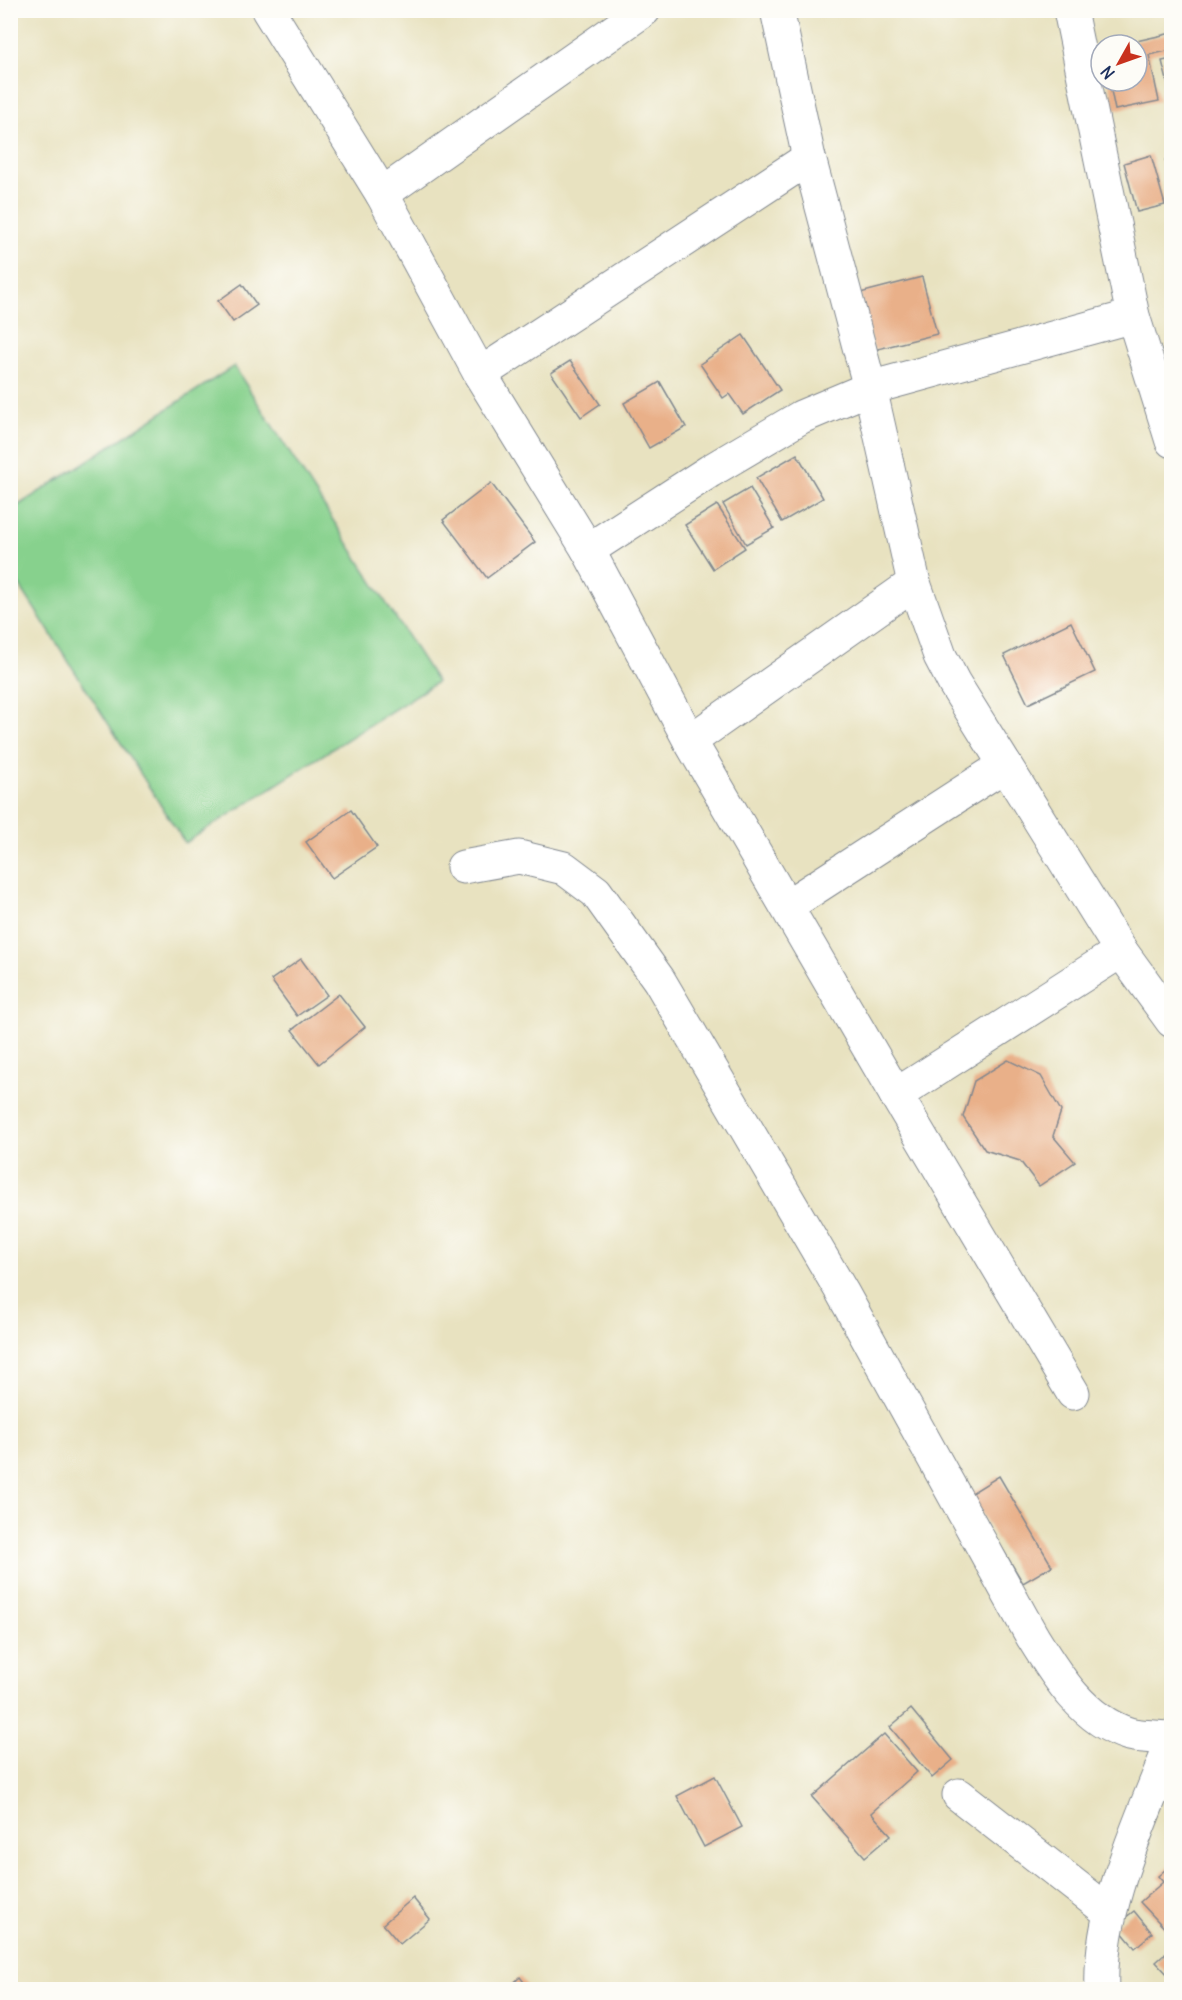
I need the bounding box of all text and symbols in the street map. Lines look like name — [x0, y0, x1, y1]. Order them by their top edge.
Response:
north arrow — [1089, 33, 1149, 93]
text: N — [1096, 62, 1119, 83]

